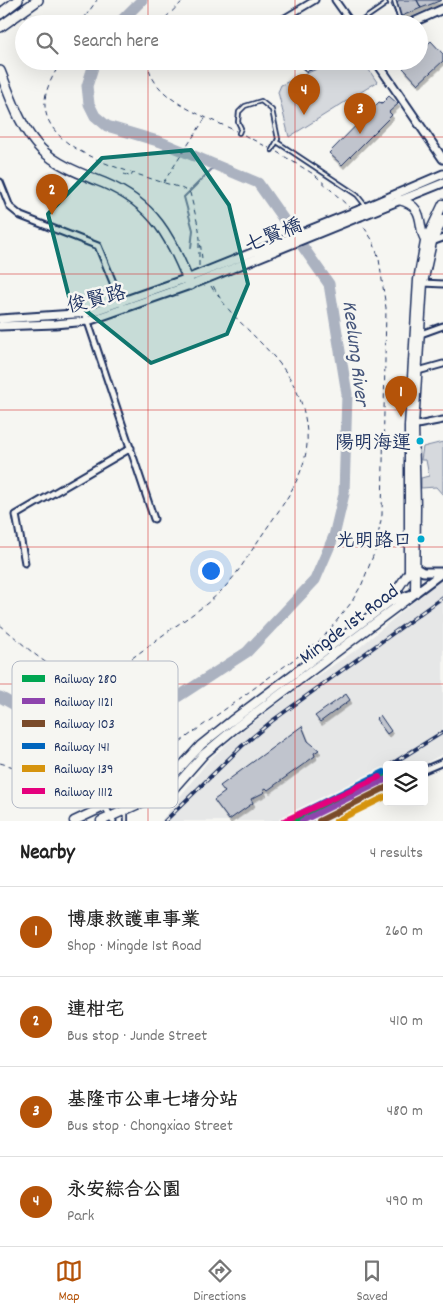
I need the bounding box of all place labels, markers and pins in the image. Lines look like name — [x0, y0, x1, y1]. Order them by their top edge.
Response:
pin: 4 — [288, 74, 320, 115]
pin: 3 — [344, 93, 376, 134]
pin: 2 — [36, 174, 68, 215]
pin: 1 — [385, 376, 417, 417]
place label: 陽明海運 — [335, 431, 411, 458]
marker: 陽明海運 — [415, 436, 425, 446]
place label: 光明路口 — [336, 529, 412, 556]
marker: 光明路口 — [416, 534, 426, 544]

